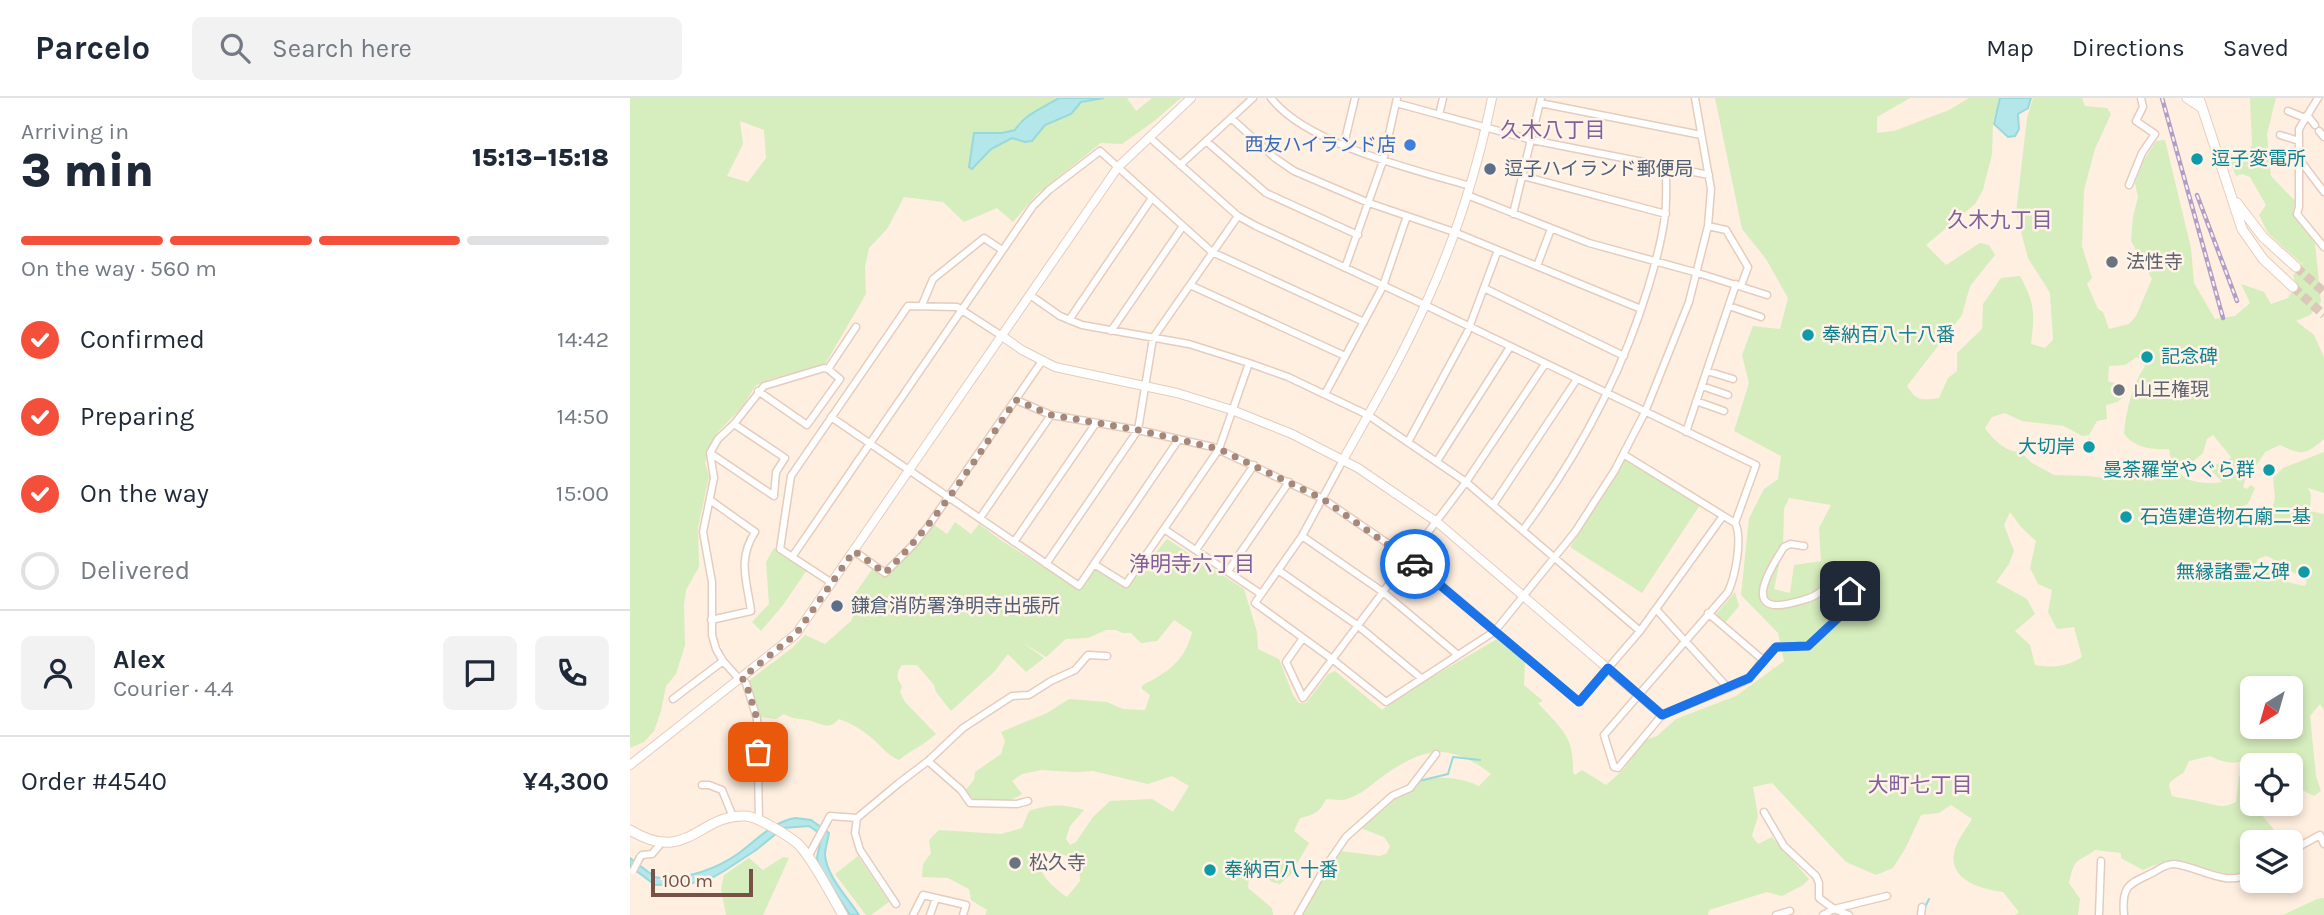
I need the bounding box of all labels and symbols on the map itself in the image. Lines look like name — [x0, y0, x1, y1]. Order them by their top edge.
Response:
district label: 久木八丁目 — [1501, 118, 1606, 142]
place label: 西友ハイランド店 — [1244, 134, 1396, 156]
marker: 西友ハイランド店 — [1402, 137, 1418, 153]
place label: 逗子変電所 — [2211, 148, 2306, 170]
marker: 逗子変電所 — [2189, 151, 2205, 167]
place label: 逗子ハイランド郵便局 — [1504, 158, 1694, 180]
marker: 逗子ハイランド郵便局 — [1482, 161, 1498, 177]
district label: 久木九丁目 — [1948, 208, 2053, 232]
place label: 法性寺 — [2126, 251, 2183, 273]
marker: 法性寺 — [2104, 254, 2120, 270]
place label: 奉納百八十八番 — [1822, 324, 1955, 346]
marker: 奉納百八十八番 — [1800, 327, 1816, 343]
place label: 記念碑 — [2161, 346, 2218, 368]
marker: 記念碑 — [2139, 349, 2155, 365]
place label: 山王権現 — [2133, 379, 2209, 401]
marker: 山王権現 — [2111, 382, 2127, 398]
place label: 大切岸 — [2018, 436, 2075, 458]
marker: 大切岸 — [2081, 439, 2097, 455]
place label: 曼荼羅堂やぐら群 — [2103, 459, 2255, 481]
marker: 曼荼羅堂やぐら群 — [2261, 462, 2277, 478]
place label: 石造建造物石廟二基 — [2140, 506, 2311, 528]
marker: 石造建造物石廟二基 — [2118, 509, 2134, 525]
courier — [1380, 529, 1450, 599]
district label: 浄明寺六丁目 — [1129, 552, 1255, 576]
pin — [1820, 561, 1880, 621]
place label: 無縁諸霊之碑 — [2176, 561, 2290, 583]
marker: 無縁諸霊之碑 — [2296, 564, 2312, 580]
place label: 鎌倉消防署浄明寺出張所 — [851, 595, 1060, 617]
marker: 鎌倉消防署浄明寺出張所 — [829, 598, 845, 614]
north arrow — [2240, 676, 2303, 738]
pin — [728, 722, 788, 782]
district label: 大町七丁目 — [1868, 773, 1973, 797]
place label: 松久寺 — [1029, 852, 1086, 874]
marker: 松久寺 — [1007, 855, 1023, 871]
place label: 奉納百八十番 — [1224, 859, 1338, 881]
marker: 奉納百八十番 — [1202, 862, 1218, 878]
scale bar — [651, 866, 752, 898]

